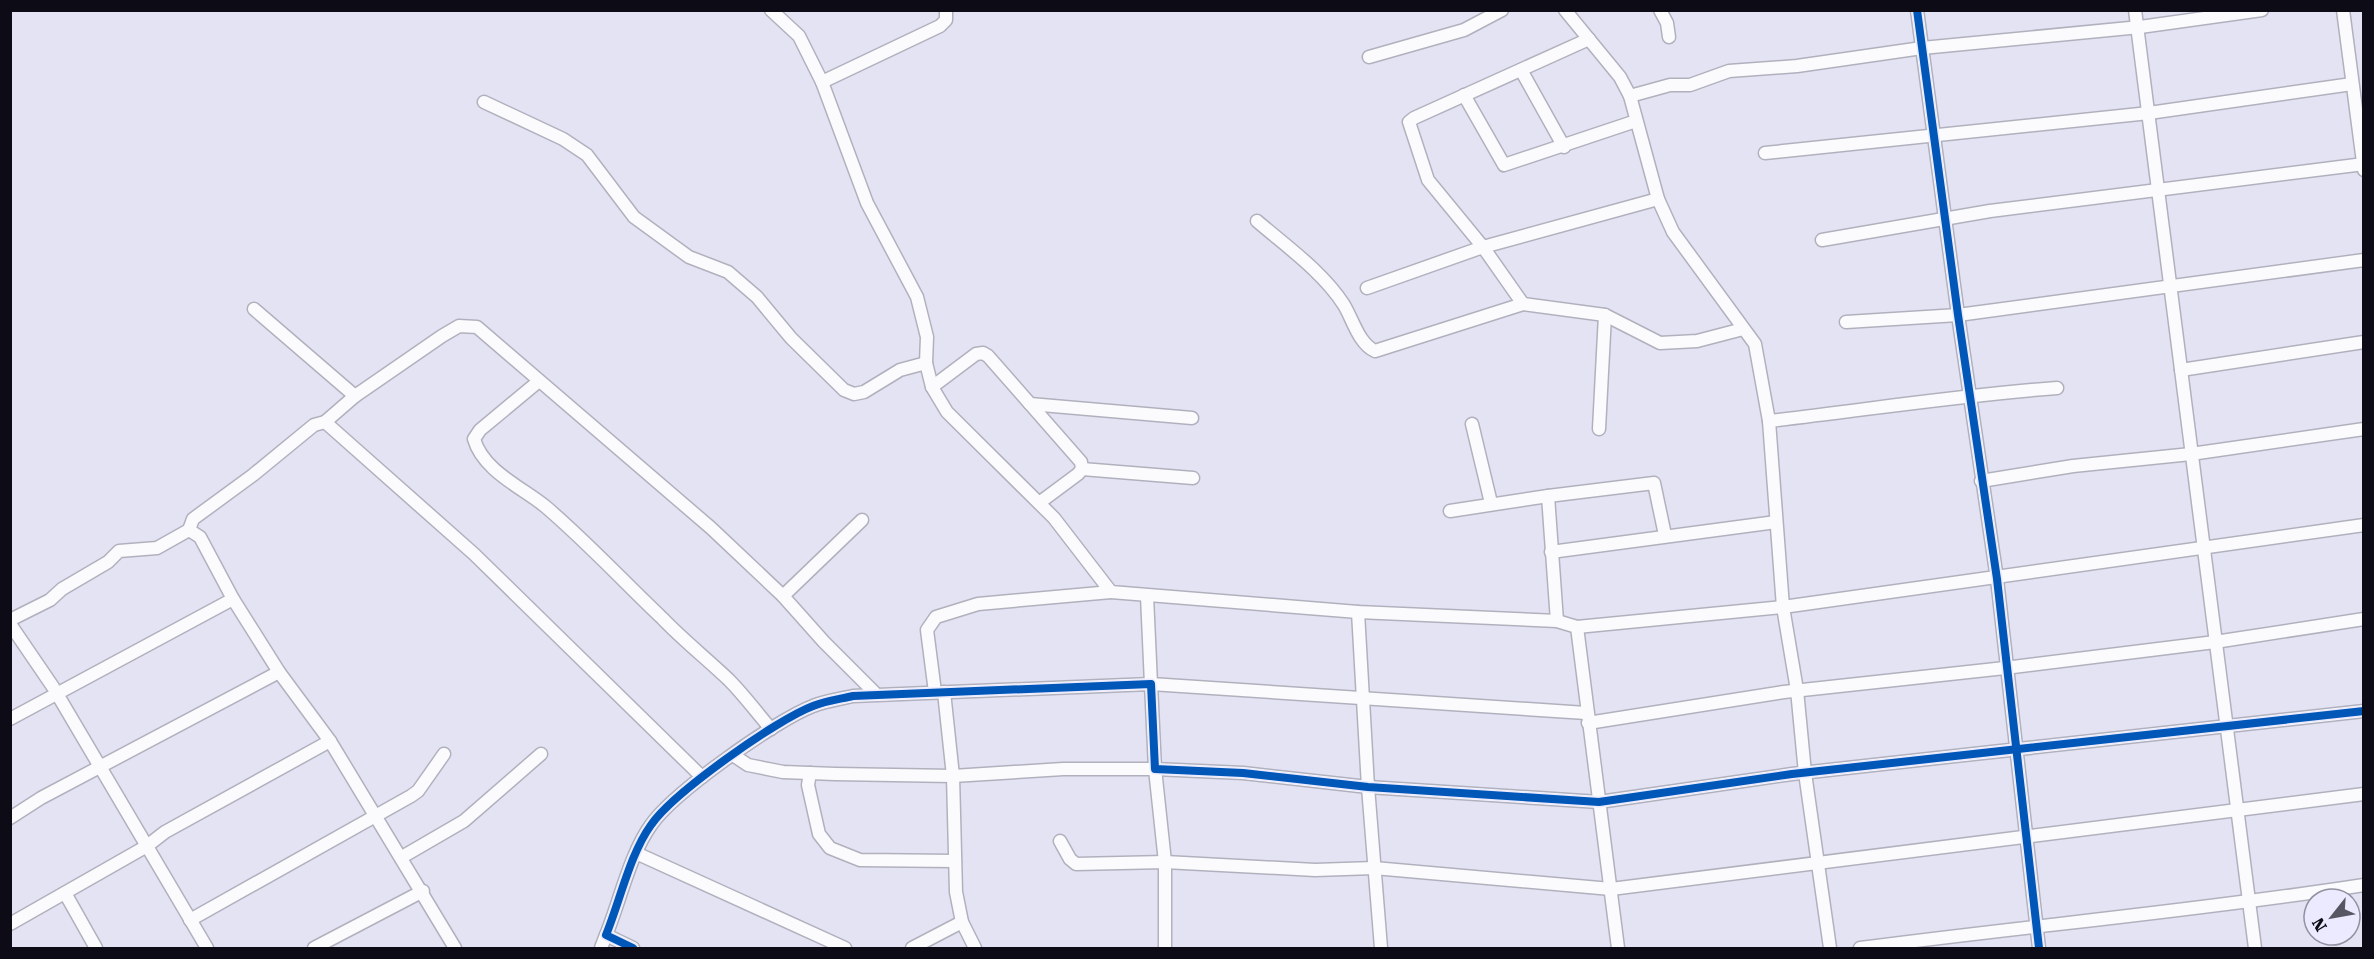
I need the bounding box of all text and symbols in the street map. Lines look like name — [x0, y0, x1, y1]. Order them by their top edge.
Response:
north arrow — [2302, 887, 2362, 947]
text: N — [2308, 914, 2331, 935]

